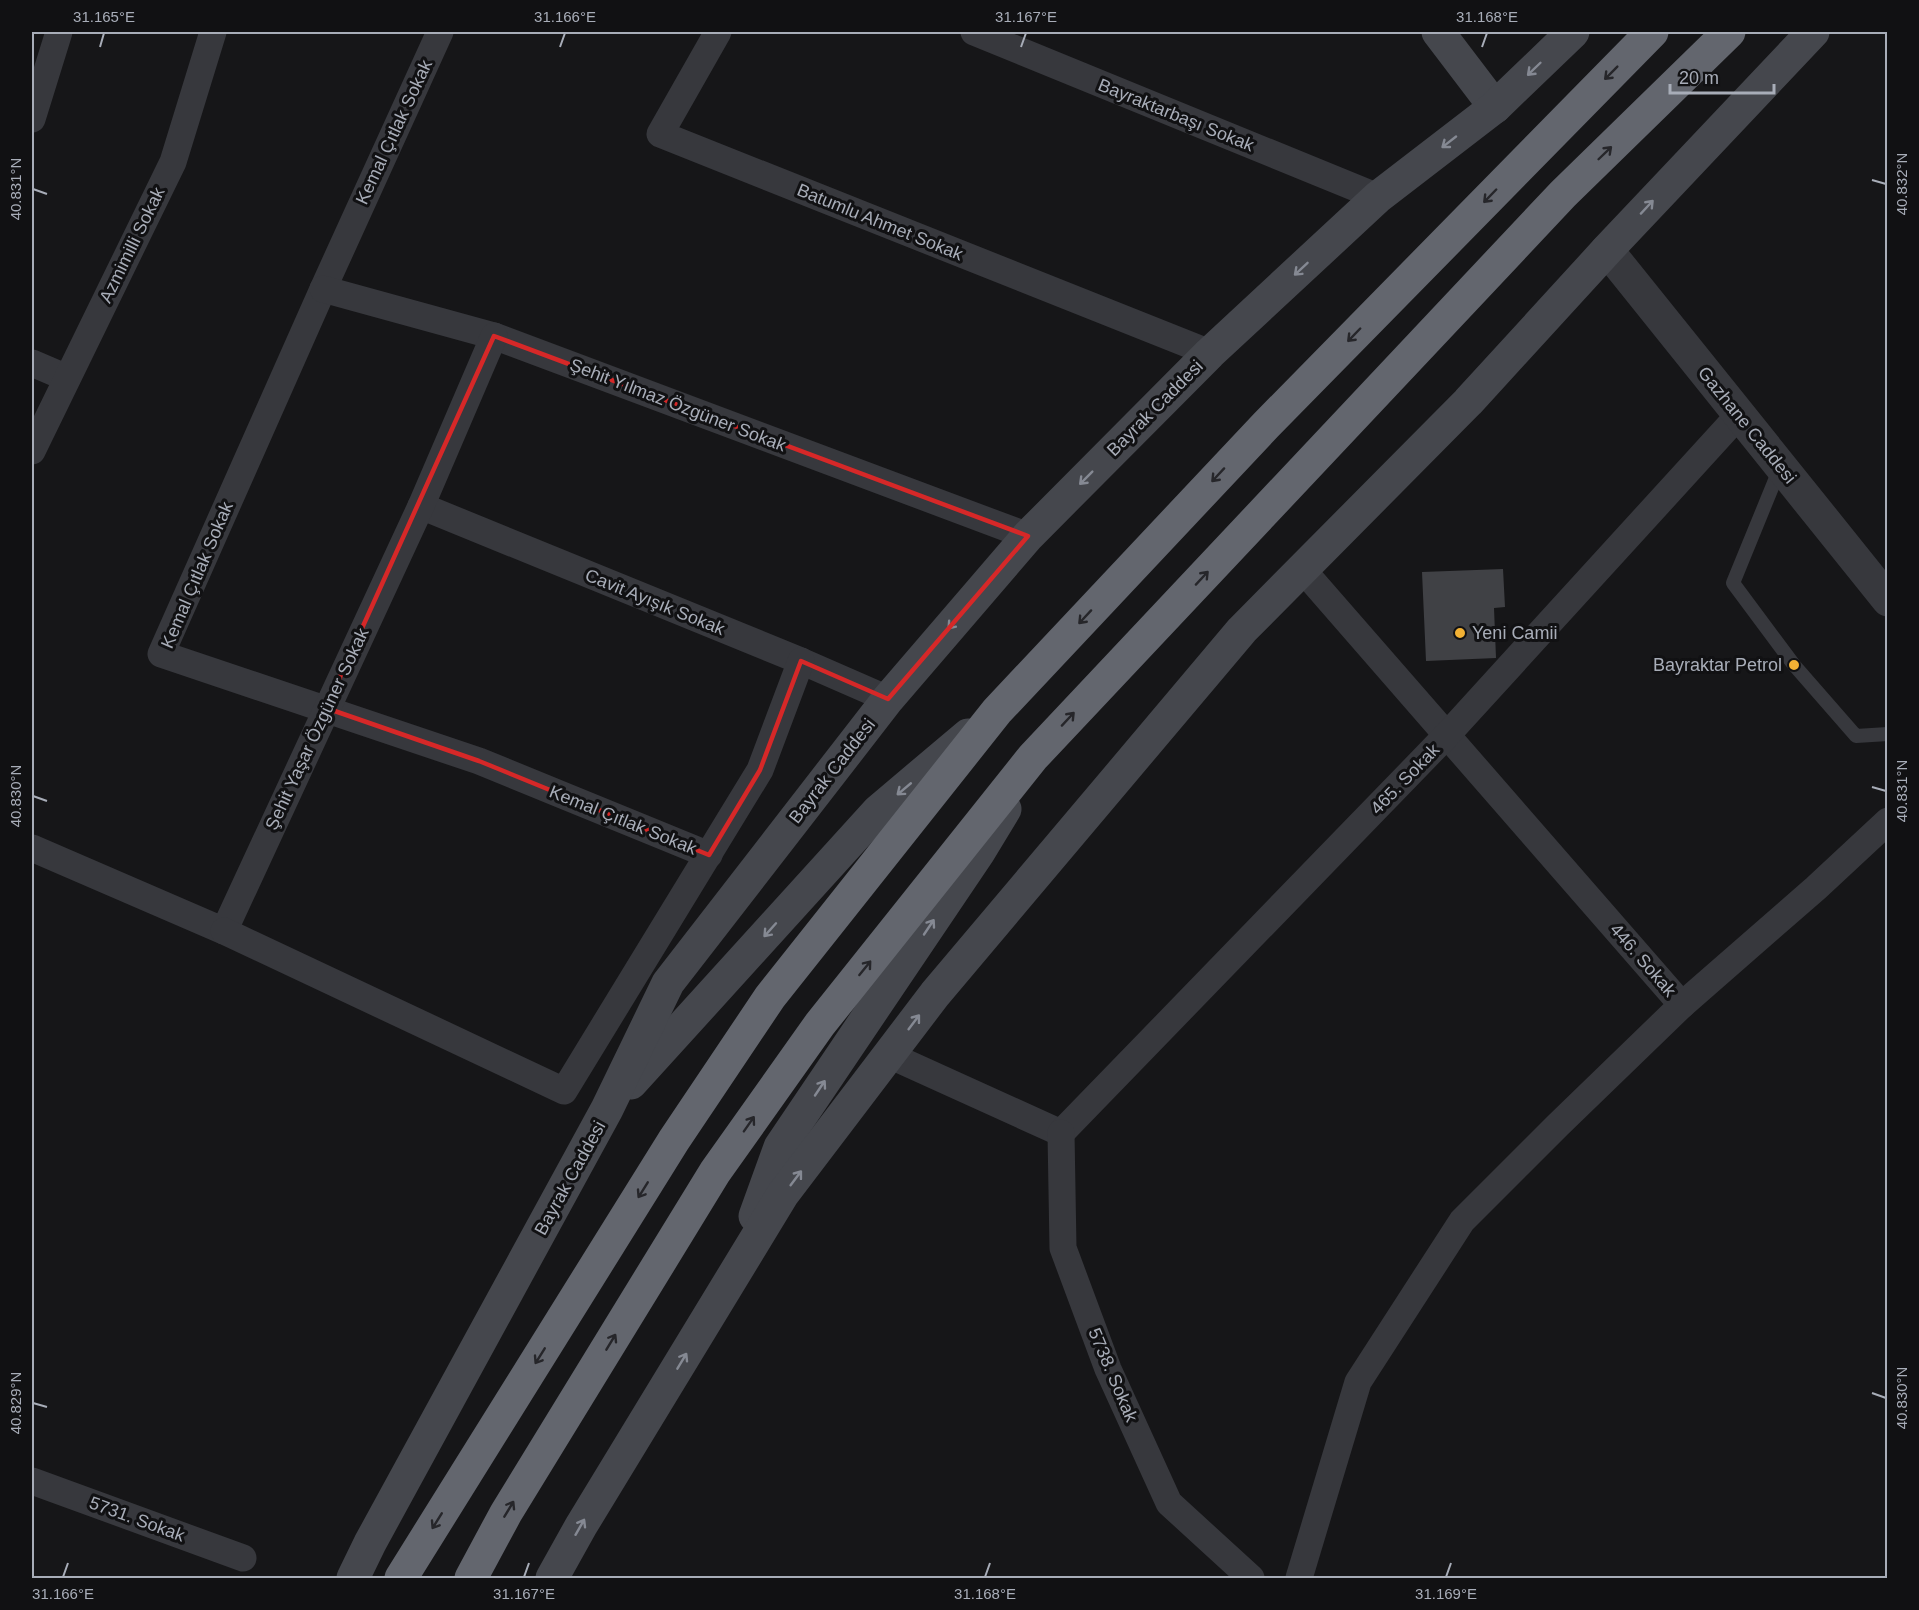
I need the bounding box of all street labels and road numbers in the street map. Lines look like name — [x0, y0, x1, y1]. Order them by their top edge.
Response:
street label: Kemal Çıtlak Sokak — [352, 56, 437, 207]
street label: Bayraktarbaşı Sokak — [1095, 75, 1258, 156]
street label: Batumlu Ahmet Sokak — [794, 180, 967, 265]
street label: Azmimilli Sokak — [95, 183, 169, 306]
street label: Şehit Yılmaz Özgüner Sokak — [567, 354, 790, 456]
street label: Bayrak Caddesi — [1103, 356, 1207, 460]
street label: Gazhane Caddesi — [1694, 363, 1800, 487]
street label: Kemal Çıtlak Sokak — [157, 498, 237, 651]
street label: Cavit Ayışık Sokak — [582, 565, 729, 640]
street label: Şehit Yaşar Özgüner Sokak — [261, 624, 373, 833]
street label: Bayrak Caddesi — [785, 715, 879, 827]
street label: 465. Sokak — [1367, 739, 1444, 818]
street label: Kemal Çıtlak Sokak — [546, 781, 700, 859]
street label: 446. Sokak — [1606, 919, 1681, 1001]
street label: Bayrak Caddesi — [530, 1118, 610, 1238]
street label: 5738. Sokak — [1084, 1325, 1142, 1426]
street label: 5731. Sokak — [87, 1492, 188, 1546]

